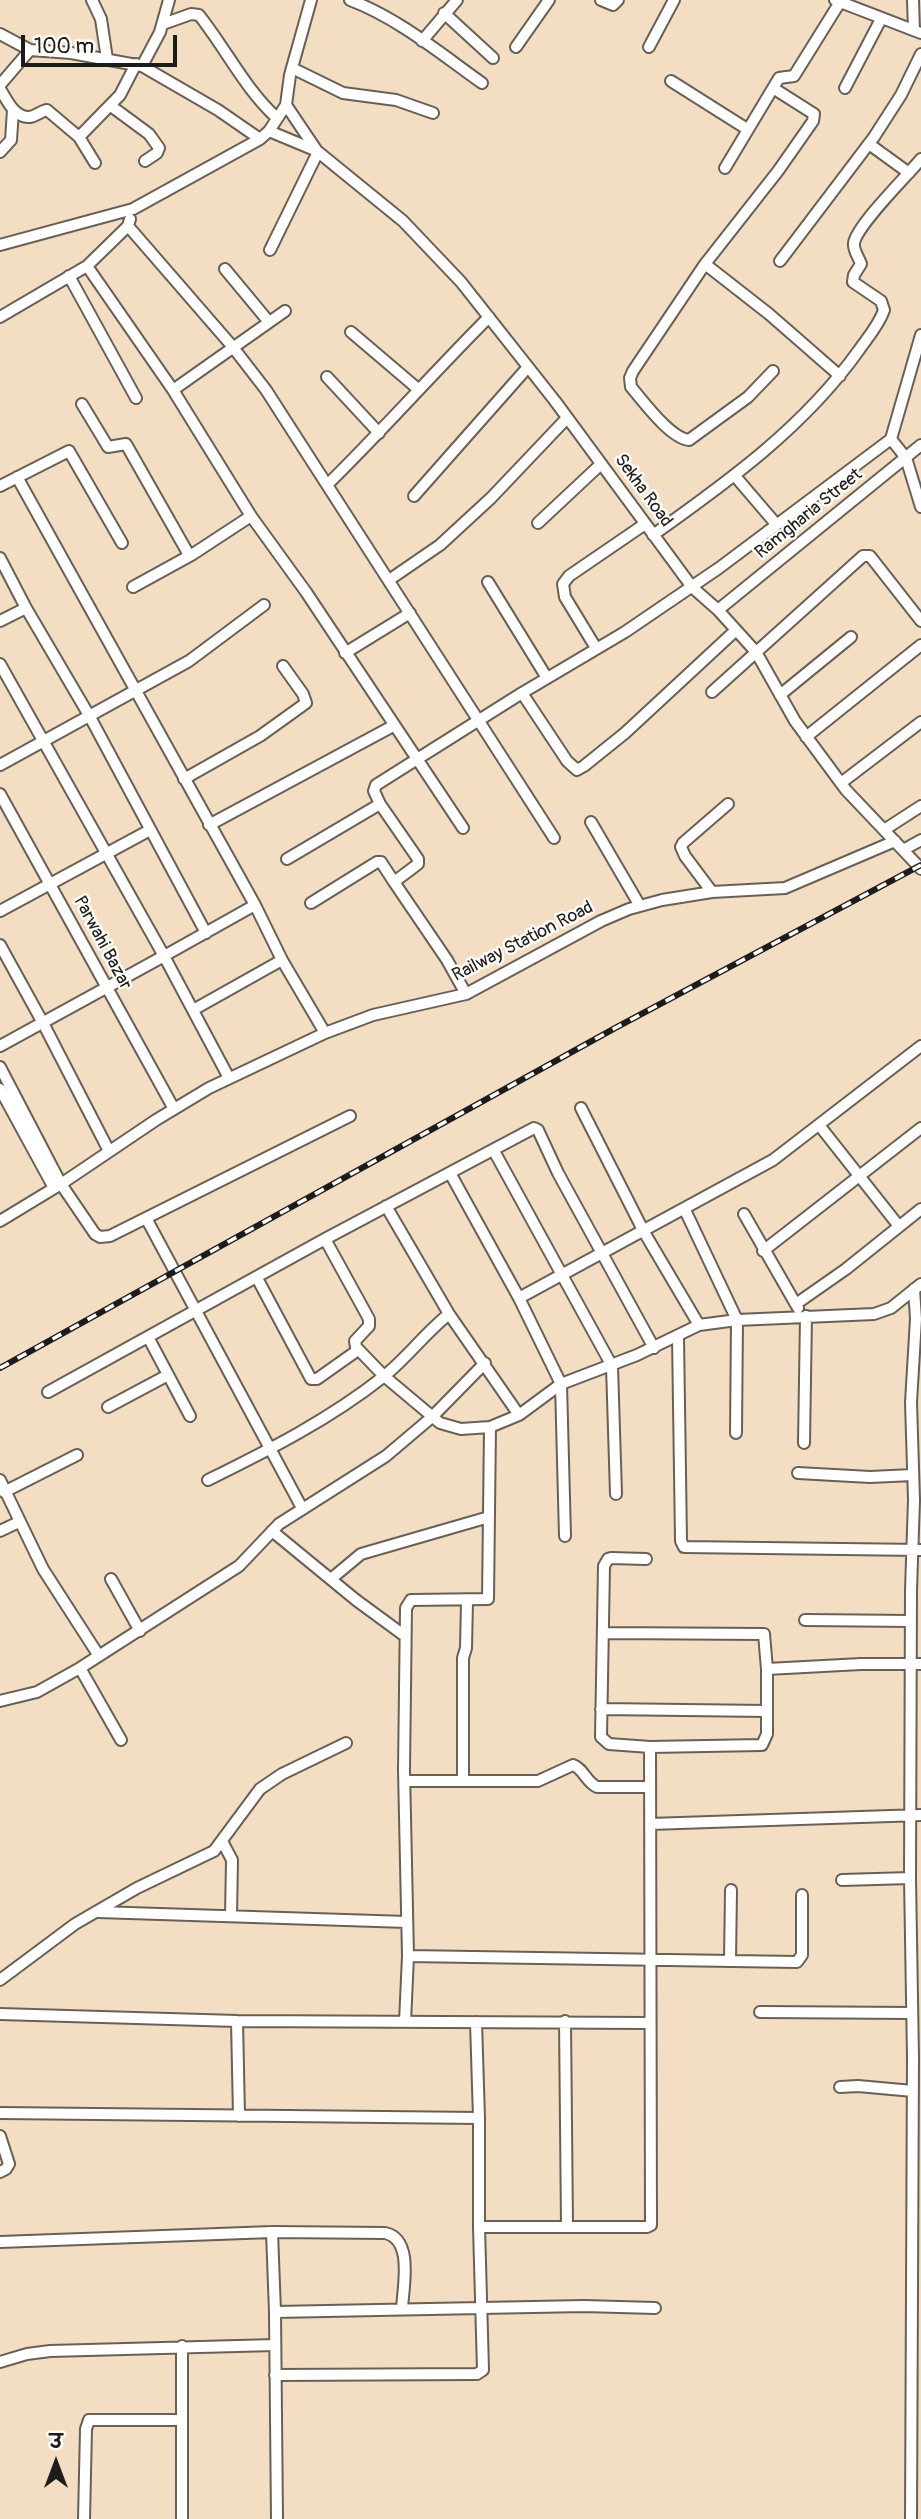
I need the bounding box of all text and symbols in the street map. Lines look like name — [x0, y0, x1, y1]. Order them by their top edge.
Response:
scale bar — [24, 21, 180, 65]
text: 100 m — [34, 33, 94, 60]
street label: Sekha Road — [609, 450, 677, 532]
street label: Ramgharia Street — [751, 464, 867, 564]
street label: Parwahi Bazar — [68, 892, 136, 994]
street label: Railway Station Road — [449, 897, 597, 987]
north arrow — [21, 2428, 91, 2498]
text: उ — [50, 2430, 62, 2454]

